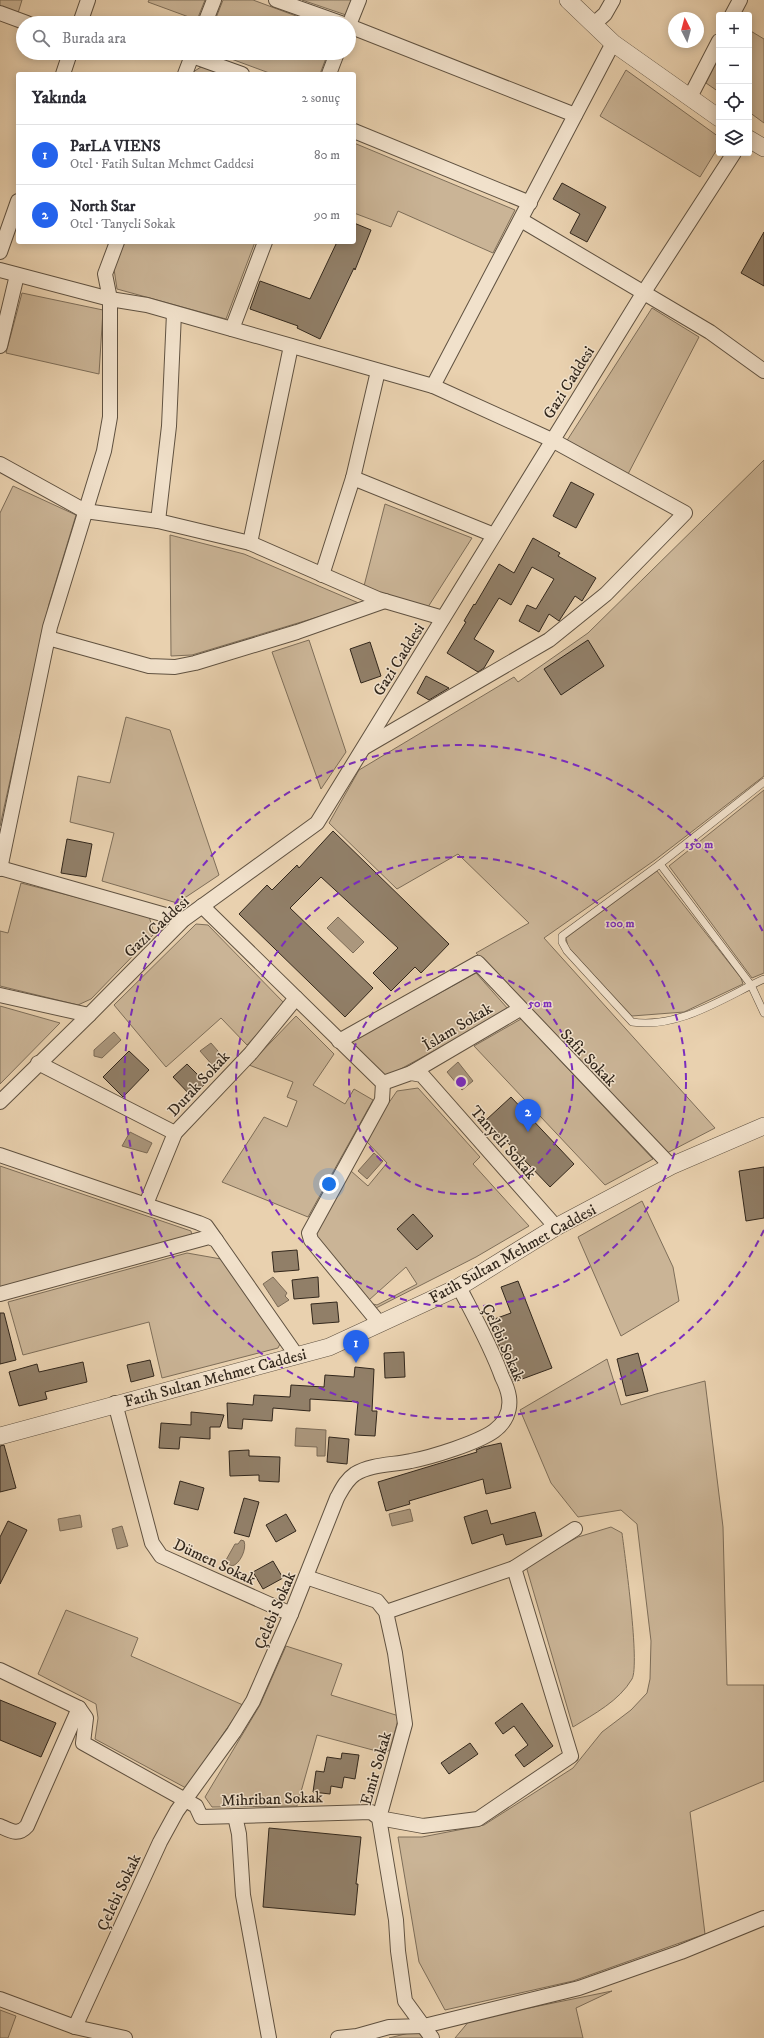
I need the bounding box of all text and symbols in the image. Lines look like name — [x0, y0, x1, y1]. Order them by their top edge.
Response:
north arrow — [668, 12, 704, 48]
map controls — [716, 12, 752, 156]
button: + — [716, 12, 752, 48]
search box — [16, 16, 356, 60]
icon: search — [30, 27, 52, 49]
text: Burada ara — [62, 29, 126, 48]
button: − — [716, 48, 752, 84]
button: locate — [716, 84, 752, 120]
text: Yakında — [32, 87, 86, 109]
text: 2 sonuç — [302, 90, 340, 106]
button: layers — [716, 120, 752, 156]
text: ParLA VIENS — [70, 137, 161, 156]
text: 1 — [43, 147, 47, 163]
text: 80 m — [314, 147, 340, 163]
text: Otel · Fatih Sultan Mehmet Caddesi — [70, 156, 254, 172]
text: North Star — [70, 197, 135, 216]
text: 2 — [42, 207, 48, 223]
text: 90 m — [314, 207, 340, 223]
text: Otel · Tanyeli Sokak — [70, 216, 175, 232]
street label: Gazi Caddesi — [539, 342, 599, 423]
street label: Gazi Caddesi — [369, 619, 429, 700]
text: 150 m — [685, 837, 713, 852]
street label: Gazi Caddesi — [120, 891, 193, 962]
text: 100 m — [606, 916, 634, 931]
text: 50 m — [527, 996, 552, 1011]
street label: İslam Sokak — [419, 998, 496, 1055]
street label: Safir Sokak — [556, 1025, 621, 1091]
street label: Durak Sokak — [163, 1047, 234, 1121]
centre of rings — [454, 1075, 468, 1089]
pin: 2 — [515, 1099, 541, 1132]
street label: Tanyeli Sokak — [466, 1102, 541, 1184]
your location — [319, 1174, 339, 1194]
street label: Fatih Sultan Mehmet Caddesi — [425, 1200, 599, 1308]
street label: Çelebi Sokak — [477, 1301, 529, 1384]
pin: 1 — [343, 1330, 369, 1363]
street label: Fatih Sultan Mehmet Caddesi — [122, 1344, 309, 1412]
street label: Dümen Sokak — [170, 1534, 259, 1590]
street label: Çelebi Sokak — [250, 1568, 300, 1652]
street label: Emir Sokak — [356, 1729, 396, 1807]
street label: Mihriban Sokak — [221, 1787, 323, 1811]
street label: Çelebi Sokak — [92, 1851, 145, 1934]

